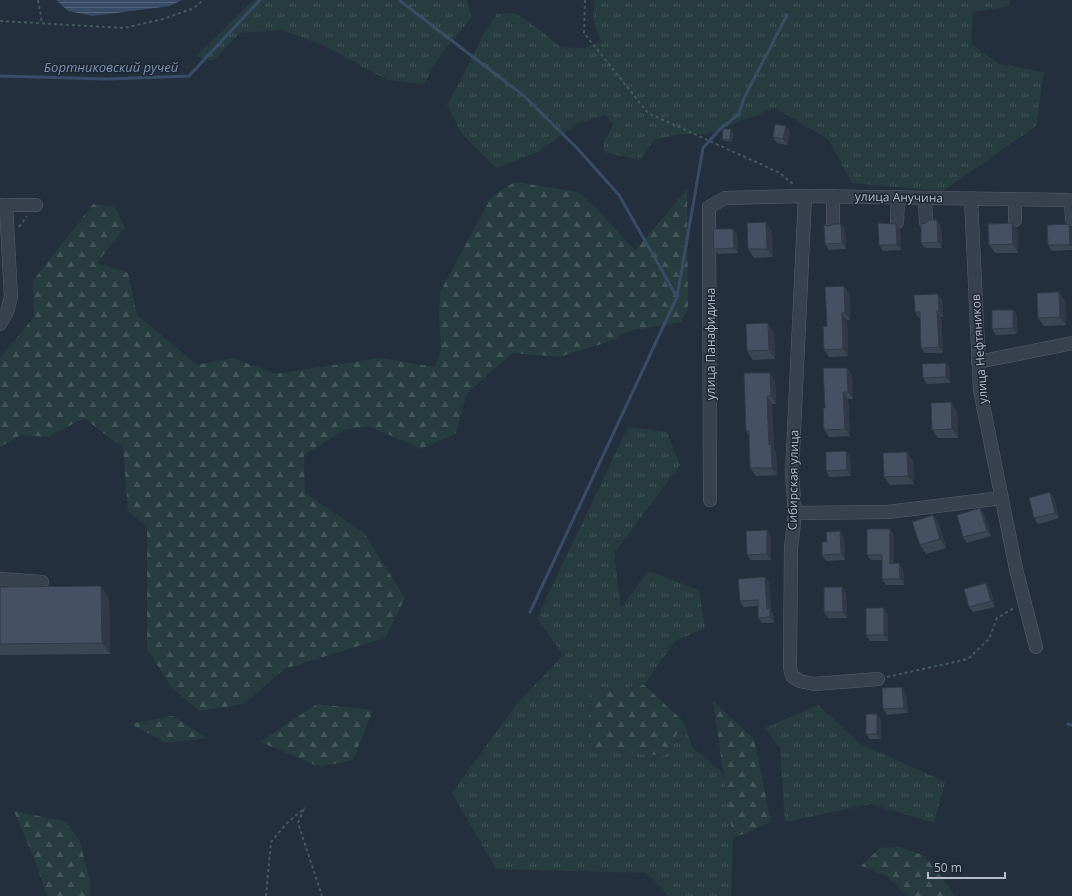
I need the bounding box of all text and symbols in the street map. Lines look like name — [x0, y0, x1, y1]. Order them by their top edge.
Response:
water label: Бортниковский ручей — [44, 58, 179, 76]
street label: улица Анучина — [855, 188, 943, 206]
street label: улица Панафидина — [702, 288, 719, 400]
street label: улица Нефтяников — [967, 294, 991, 404]
street label: Сибирская улица — [784, 430, 802, 530]
scale bar — [928, 854, 1005, 880]
text: 50 m — [934, 859, 962, 876]

